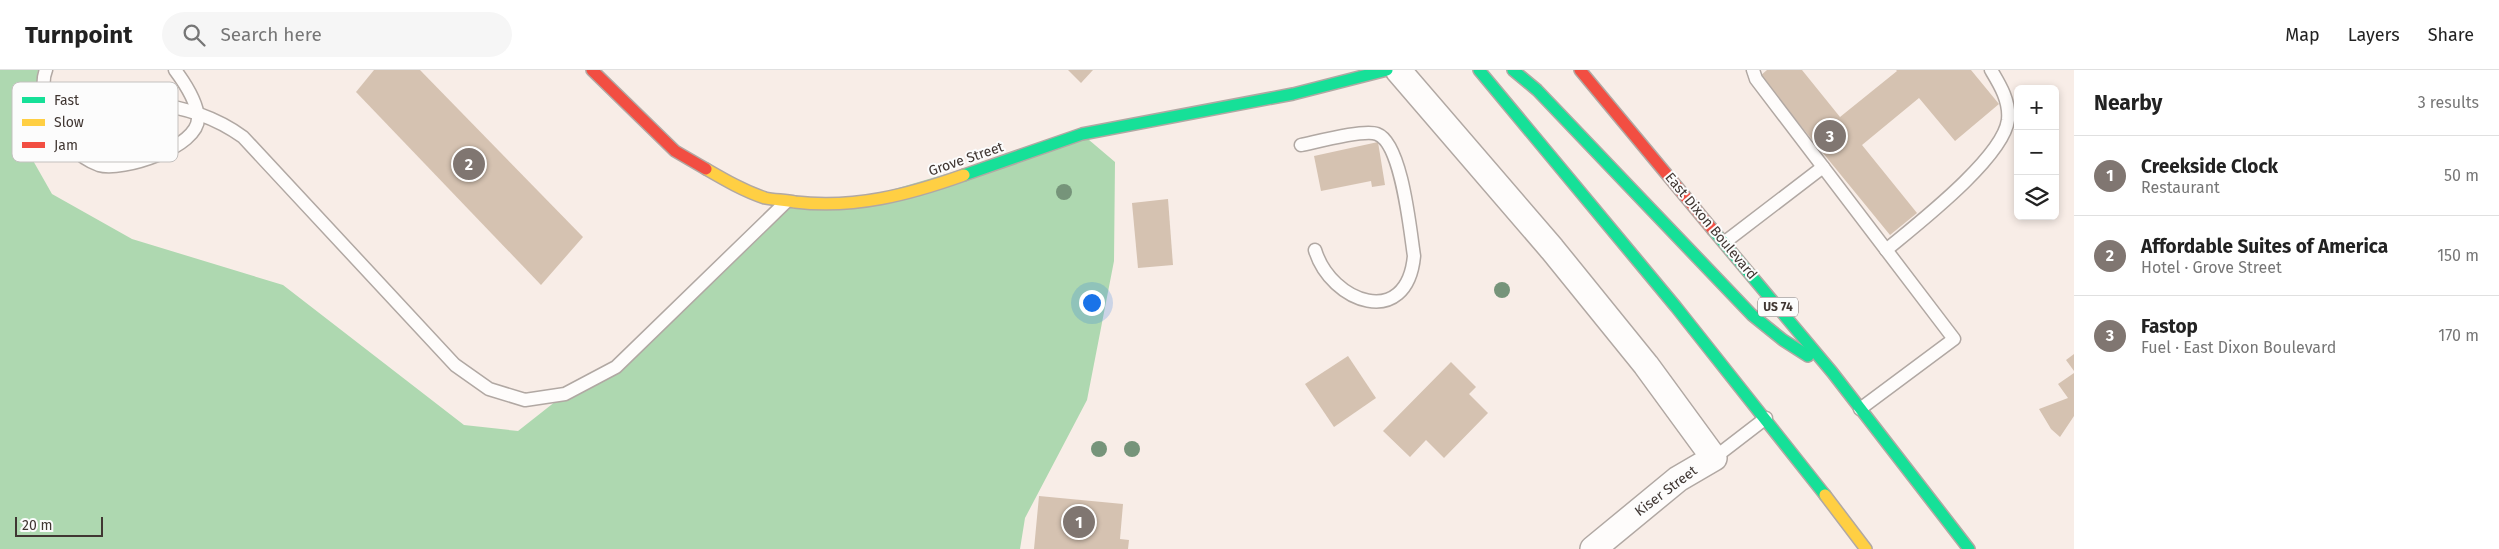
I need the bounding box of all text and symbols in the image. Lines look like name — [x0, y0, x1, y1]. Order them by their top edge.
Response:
search box — [162, 12, 512, 57]
text: Turnpoint — [25, 21, 132, 49]
icon: search — [180, 21, 208, 49]
text: Search here — [220, 23, 322, 46]
text: Map — [2285, 24, 2320, 46]
text: Layers — [2348, 24, 2400, 46]
text: Share — [2428, 24, 2474, 46]
legend — [12, 82, 178, 162]
map controls — [2014, 85, 2059, 220]
button: + — [2014, 85, 2059, 130]
text: Nearby — [2094, 90, 2162, 116]
text: Fast — [54, 92, 80, 109]
text: 3 results — [2418, 93, 2479, 112]
text: Slow — [54, 114, 84, 131]
pin: 3 — [1814, 117, 1846, 155]
button: − — [2014, 130, 2059, 175]
text: Jam — [54, 137, 78, 154]
street label: Grove Street — [926, 138, 1007, 180]
pin: 2 — [453, 145, 485, 183]
text: Creekside Clock — [2141, 155, 2278, 178]
text: 1 — [2106, 166, 2114, 185]
text: 50 m — [2444, 166, 2479, 185]
street label: East Dixon Boulevard — [1661, 169, 1761, 283]
button: layers — [2014, 175, 2059, 220]
text: Restaurant — [2141, 178, 2220, 197]
text: Affordable Suites of America — [2141, 235, 2388, 258]
text: 2 — [2106, 246, 2114, 265]
text: 150 m — [2437, 246, 2479, 265]
text: Hotel · Grove Street — [2141, 258, 2282, 277]
your location — [1079, 290, 1105, 316]
road number: US 74 — [1758, 298, 1798, 316]
text: Fastop — [2141, 315, 2198, 338]
text: 3 — [2106, 326, 2114, 345]
text: 170 m — [2438, 326, 2479, 345]
text: Fuel · East Dixon Boulevard — [2141, 338, 2336, 357]
street label: Kiser Street — [1632, 462, 1701, 520]
pin: 1 — [1063, 503, 1095, 541]
scale bar — [15, 514, 102, 537]
text: 20 m — [22, 517, 52, 534]

